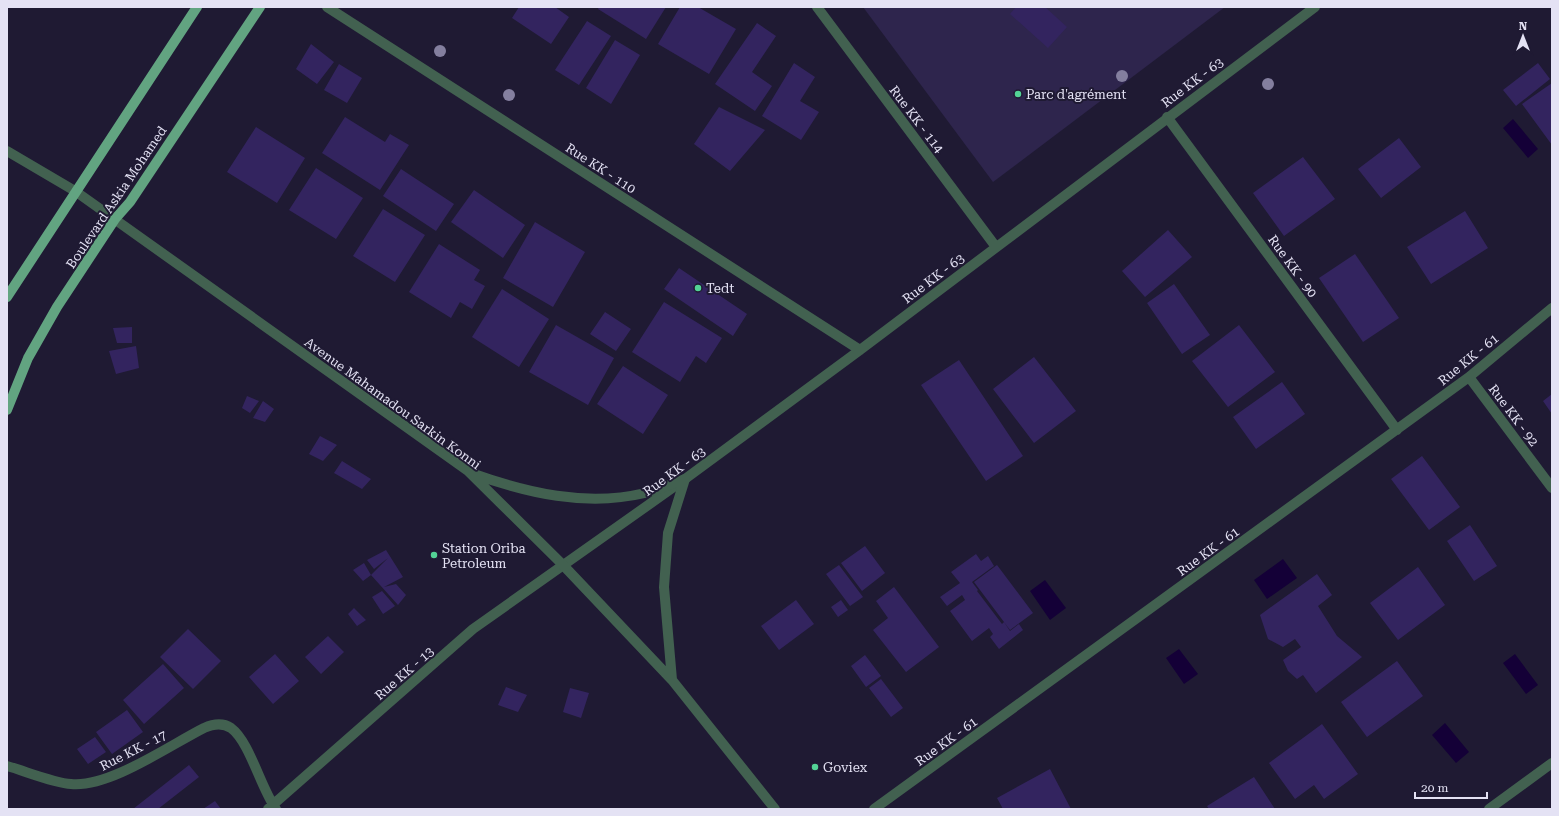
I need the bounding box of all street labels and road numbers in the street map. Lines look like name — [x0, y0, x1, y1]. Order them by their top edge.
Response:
street label: Rue KK - 63 — [1159, 54, 1226, 110]
street label: Rue KK - 114 — [886, 83, 947, 156]
street label: Boulevard Askia Mohamed — [63, 123, 170, 271]
street label: Rue KK - 110 — [563, 140, 639, 197]
street label: Rue KK - 90 — [1265, 232, 1320, 300]
street label: Rue KK - 63 — [900, 250, 967, 306]
street label: Rue KK - 61 — [1435, 331, 1501, 388]
street label: Avenue Mahamadou Sarkin Konni — [302, 334, 484, 472]
street label: Rue KK - 92 — [1486, 382, 1542, 449]
street label: Rue KK - 63 — [640, 444, 708, 499]
street label: Rue KK - 61 — [1174, 524, 1242, 579]
street label: Rue KK - 13 — [372, 644, 437, 703]
street label: Rue KK - 61 — [912, 714, 980, 769]
street label: Rue KK - 17 — [97, 727, 169, 774]

